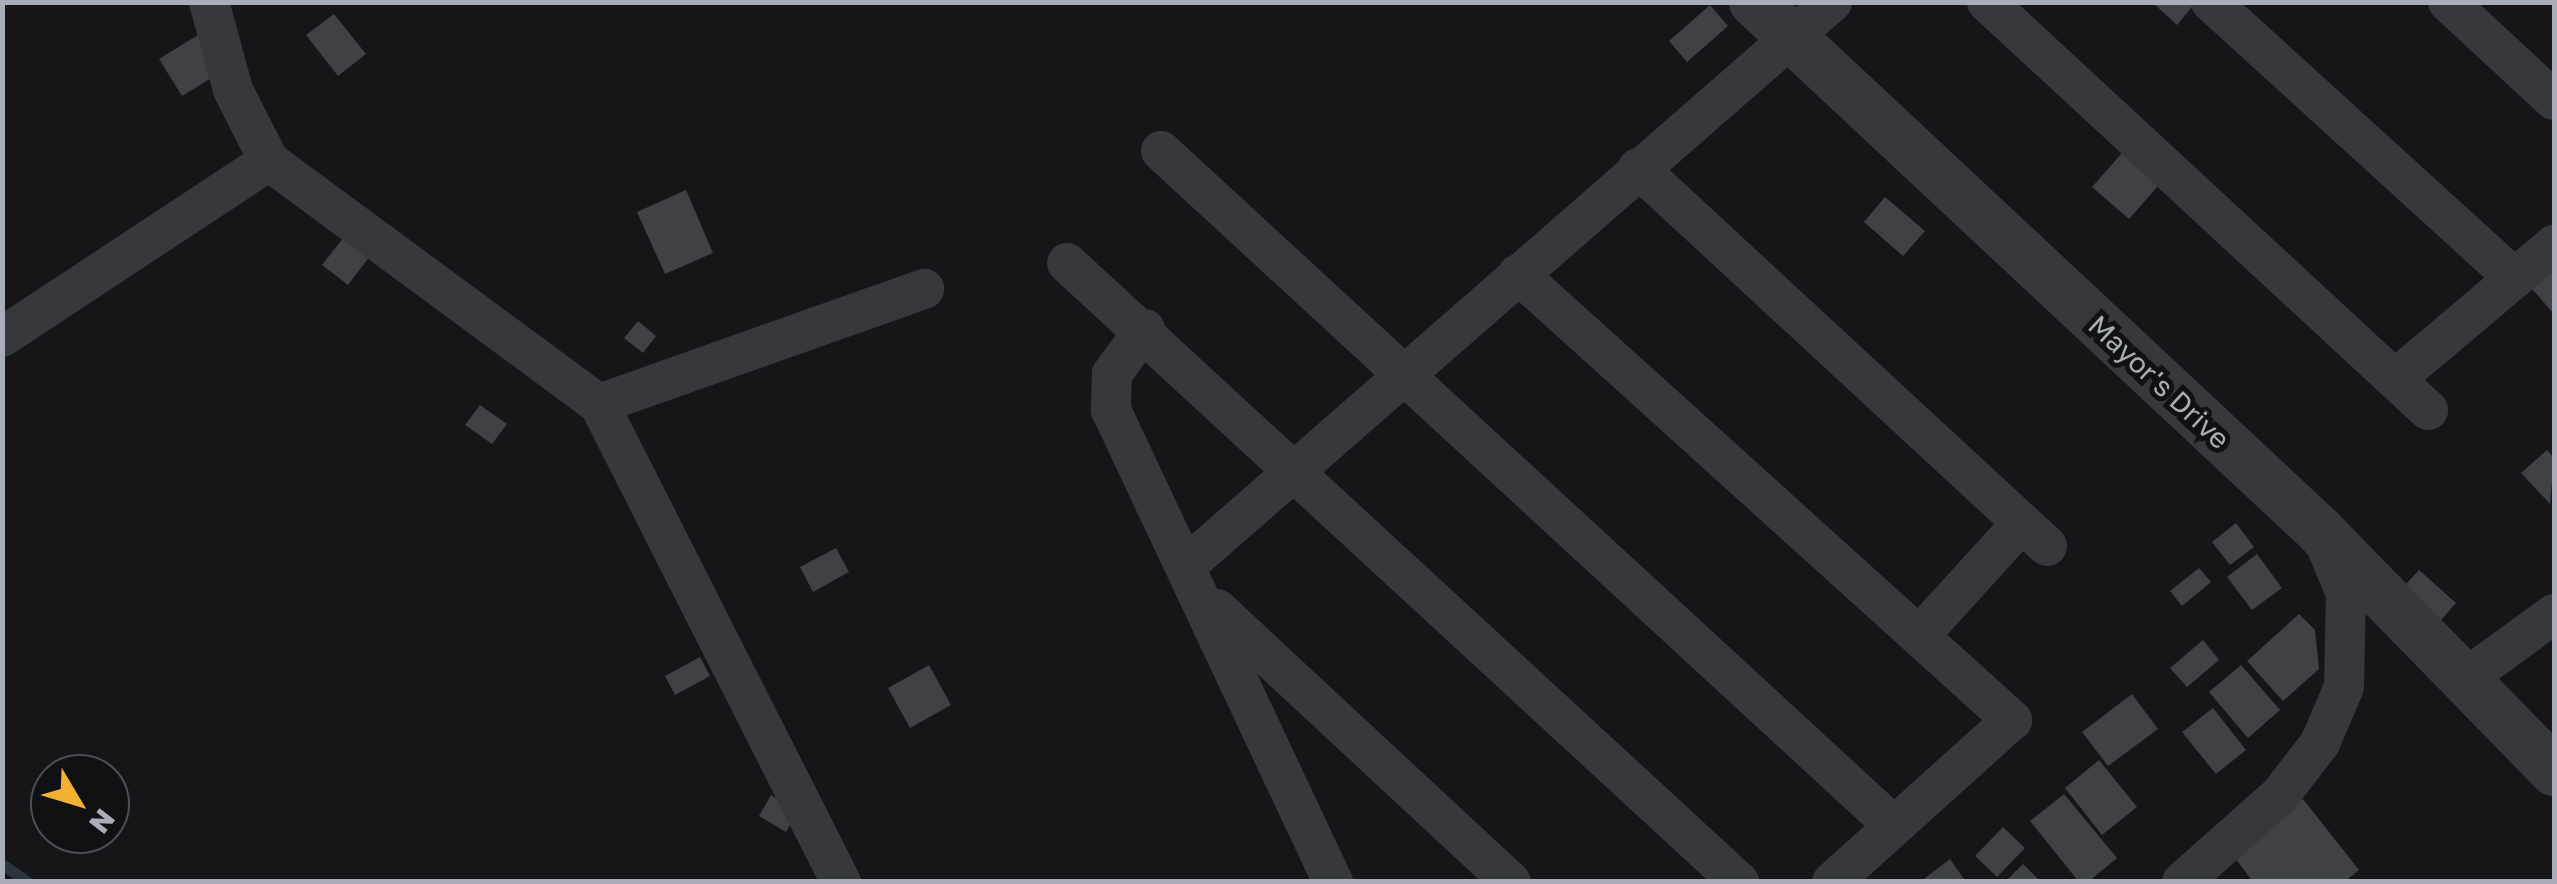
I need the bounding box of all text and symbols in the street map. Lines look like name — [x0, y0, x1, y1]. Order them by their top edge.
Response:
street label: Mayor's Drive — [2081, 308, 2237, 456]
north arrow — [30, 754, 130, 854]
text: N — [83, 803, 122, 840]

